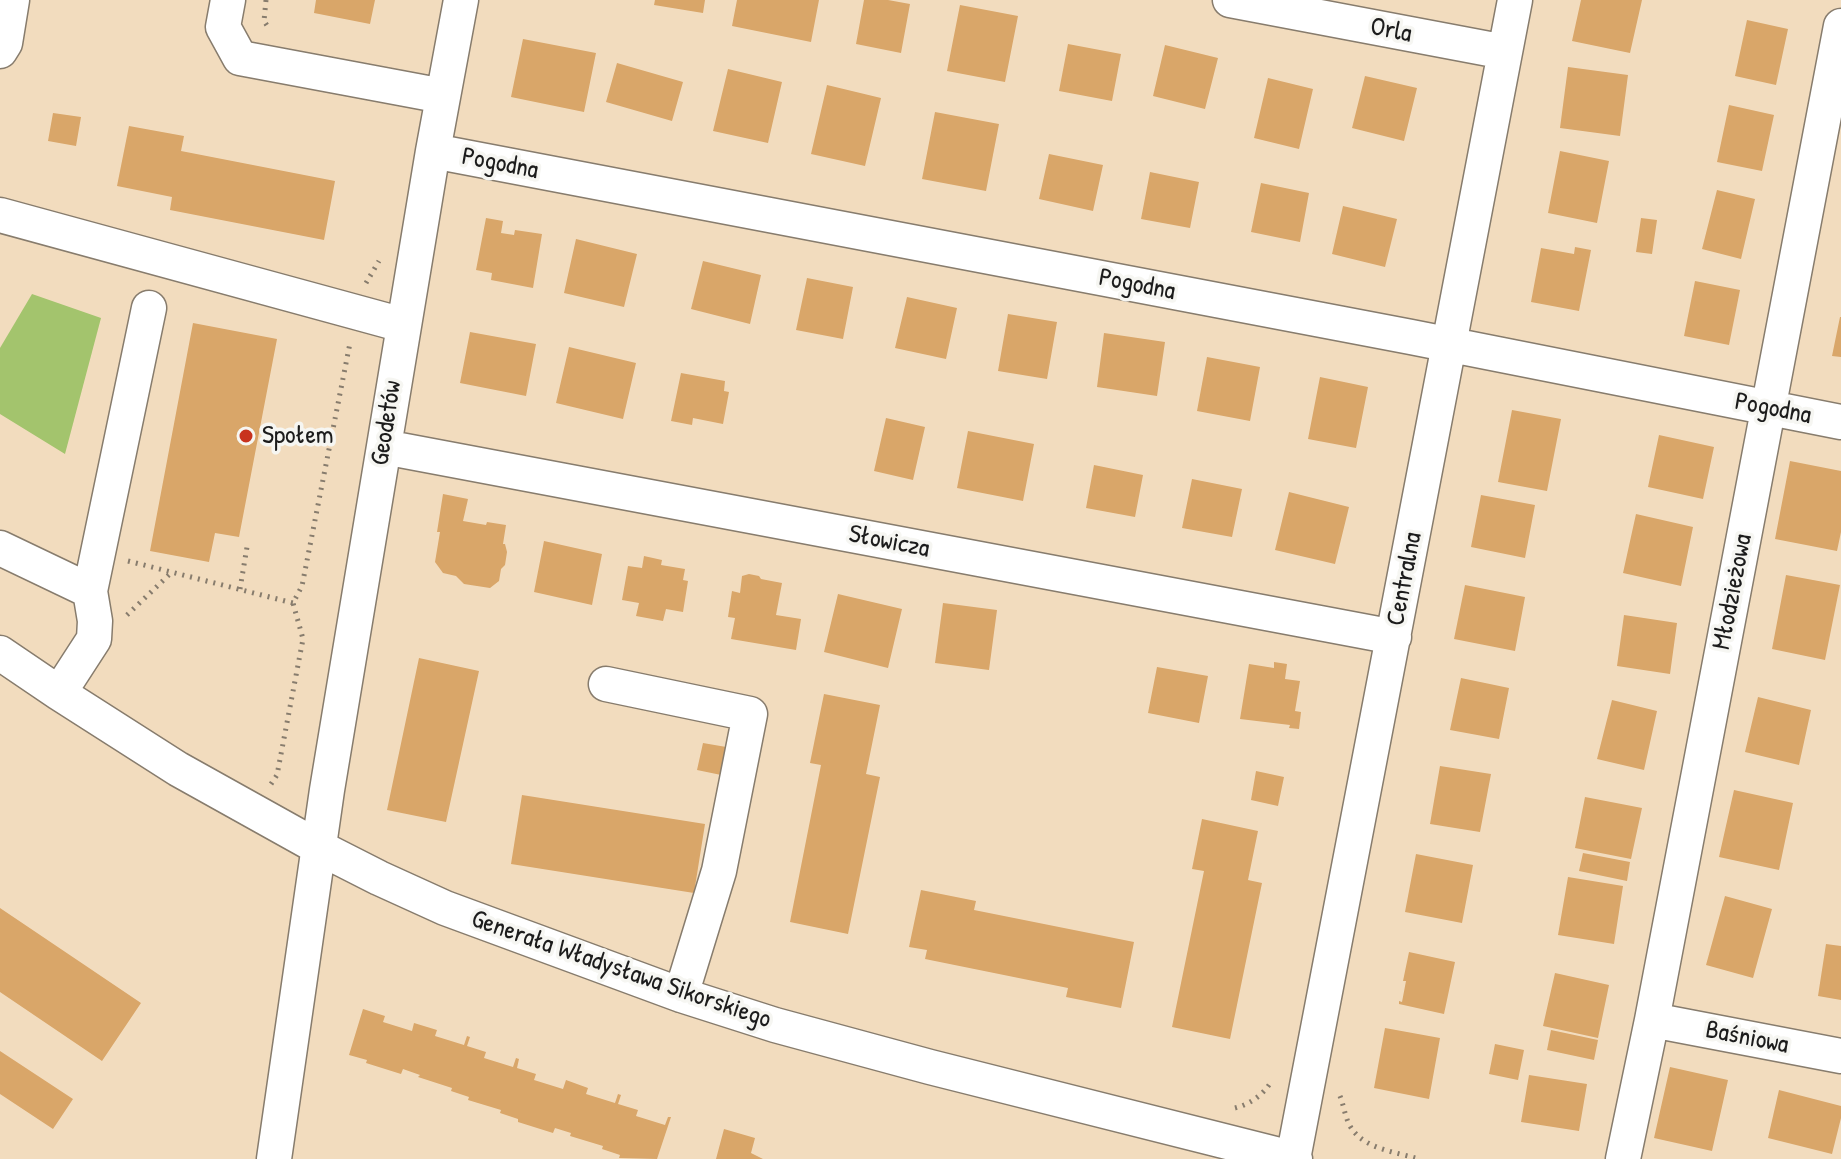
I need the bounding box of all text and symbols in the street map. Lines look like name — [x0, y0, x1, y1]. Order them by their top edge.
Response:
street label: Orla — [1368, 12, 1414, 50]
street label: Pogodna — [459, 141, 541, 187]
street label: Pogodna — [1096, 262, 1178, 308]
street label: Geodetów — [365, 378, 409, 468]
street label: Pogodna — [1732, 386, 1814, 432]
place label: Społem — [262, 420, 333, 452]
marker: Społem — [237, 427, 255, 445]
street label: Słowicza — [846, 519, 932, 565]
street label: Centralna — [1381, 530, 1429, 628]
street label: Młodzieżowa — [1707, 532, 1759, 652]
street label: Generała Władysława Sikorskiego — [467, 904, 775, 1036]
street label: Baśniowa — [1703, 1015, 1791, 1061]

